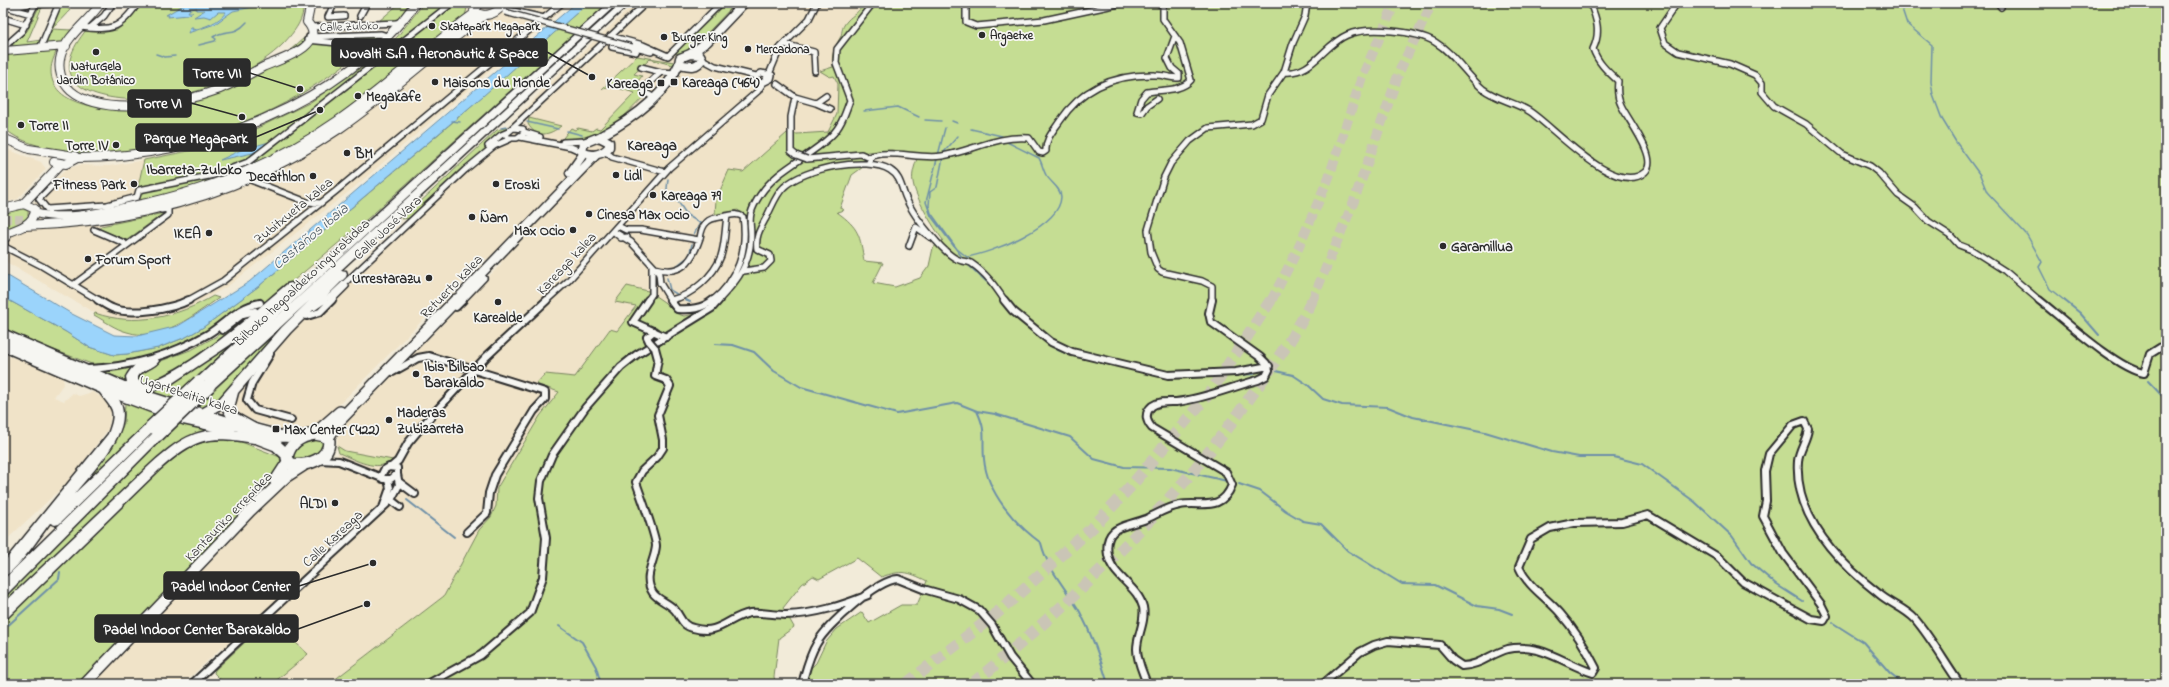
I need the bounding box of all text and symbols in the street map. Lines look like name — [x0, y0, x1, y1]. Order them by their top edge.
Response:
street label: Calle Zuloko — [319, 17, 379, 37]
place label: Skatepark Megapark — [440, 18, 541, 38]
marker: Skatepark Megapark — [427, 21, 437, 31]
place label: Argaetxe — [990, 27, 1034, 47]
place label: Burger King — [671, 29, 728, 49]
marker: Argaetxe — [977, 30, 987, 40]
marker: Burger King — [659, 32, 669, 42]
callout: Novalti S.A . Aeronautic & Space — [332, 39, 547, 66]
place label: Mercadona — [756, 41, 810, 59]
text: Novalti S.A . Aeronautic & Space — [340, 43, 540, 65]
marker: Mercadona — [743, 44, 753, 54]
marker: NaturGela Jardin Botánico — [91, 47, 101, 57]
place label: NaturGela Jardin Botánico — [57, 58, 136, 90]
callout: Torre VII — [184, 59, 250, 86]
text: Torre VII — [192, 63, 242, 85]
place label: Maisons du Monde — [443, 73, 550, 94]
place label: Kareaga (464) — [682, 73, 760, 96]
place label: Kareaga — [607, 74, 653, 97]
marker: Maisons du Monde — [430, 77, 440, 87]
marker: Kareaga (464) — [669, 77, 679, 87]
marker: Kareaga — [656, 78, 666, 88]
place label: Megakafe — [366, 87, 422, 110]
callout: Torre VI — [128, 90, 191, 117]
marker: Megakafe — [353, 91, 363, 101]
text: Torre VI — [136, 93, 183, 115]
place label: Torre II — [29, 116, 69, 137]
marker: Torre II — [16, 120, 26, 130]
callout: Parque Megapark — [136, 124, 256, 151]
text: Parque Megapark — [144, 128, 248, 152]
district label: Kareaga — [627, 135, 677, 159]
place label: Torre IV — [65, 136, 108, 157]
marker: Torre IV — [111, 140, 121, 150]
place label: BM — [354, 144, 373, 165]
marker: BM — [342, 148, 352, 158]
district label: Ibarreta-Zuloko — [146, 159, 242, 181]
place label: Lidl — [624, 166, 643, 187]
place label: Decathlon — [246, 167, 305, 188]
marker: Lidl — [611, 170, 621, 180]
marker: Decathlon — [308, 171, 318, 181]
street label: Zubitxueta kalea — [250, 173, 338, 250]
place label: Fitness Park — [52, 175, 127, 196]
place label: Eroski — [504, 175, 540, 196]
marker: Fitness Park — [129, 179, 139, 189]
marker: Eroski — [491, 179, 501, 189]
place label: Kareaga 79 — [661, 186, 722, 209]
marker: Kareaga 79 — [648, 190, 658, 200]
street label: Calle José Vara — [349, 191, 427, 265]
water label: Castaños ibaia — [268, 198, 354, 275]
place label: Cinesa Max Ocio — [597, 205, 690, 226]
place label: Ñam — [480, 208, 508, 229]
marker: Cinesa Max Ocio — [584, 209, 594, 219]
marker: Ñam — [467, 212, 477, 222]
street label: Bilboko hegoaldeko ingurabidea — [228, 214, 376, 354]
place label: Max Ocio — [514, 221, 565, 242]
place label: IKEA — [174, 224, 201, 245]
marker: Max Ocio — [568, 225, 578, 235]
marker: IKEA — [204, 228, 214, 238]
street label: Kareaga kalea — [532, 228, 603, 301]
place label: Garamillua — [1451, 237, 1513, 258]
marker: Garamillua — [1438, 241, 1448, 251]
place label: Forum Sport — [95, 250, 171, 271]
street label: Retuerto kalea — [416, 250, 488, 324]
marker: Forum Sport — [83, 254, 93, 264]
place label: Urrestarazu — [352, 269, 421, 290]
marker: Urrestarazu — [424, 273, 434, 283]
marker: Karealde — [493, 297, 503, 307]
place label: Karealde — [473, 308, 523, 329]
place label: Ibis Bilbao Barakaldo — [423, 357, 484, 394]
marker: Ibis Bilbao Barakaldo — [411, 369, 421, 379]
street label: Ugartebeitia kalea — [136, 370, 240, 422]
place label: Maderas Zubizarreta — [397, 403, 464, 440]
marker: Maderas Zubizarreta — [384, 415, 394, 425]
place label: Max Center (422) — [284, 420, 380, 441]
marker: Max Center (422) — [271, 424, 281, 434]
street label: Kantauriko errepidea — [180, 467, 278, 567]
place label: ALDI — [300, 494, 327, 515]
marker: ALDI — [330, 498, 340, 508]
street label: Calle Kareaga — [298, 505, 369, 573]
callout: Padel Indoor Center — [164, 572, 299, 599]
text: Padel Indoor Center — [171, 576, 291, 598]
callout: Padel Indoor Center Barakaldo — [95, 615, 298, 642]
text: Padel Indoor Center Barakaldo — [103, 619, 291, 641]

